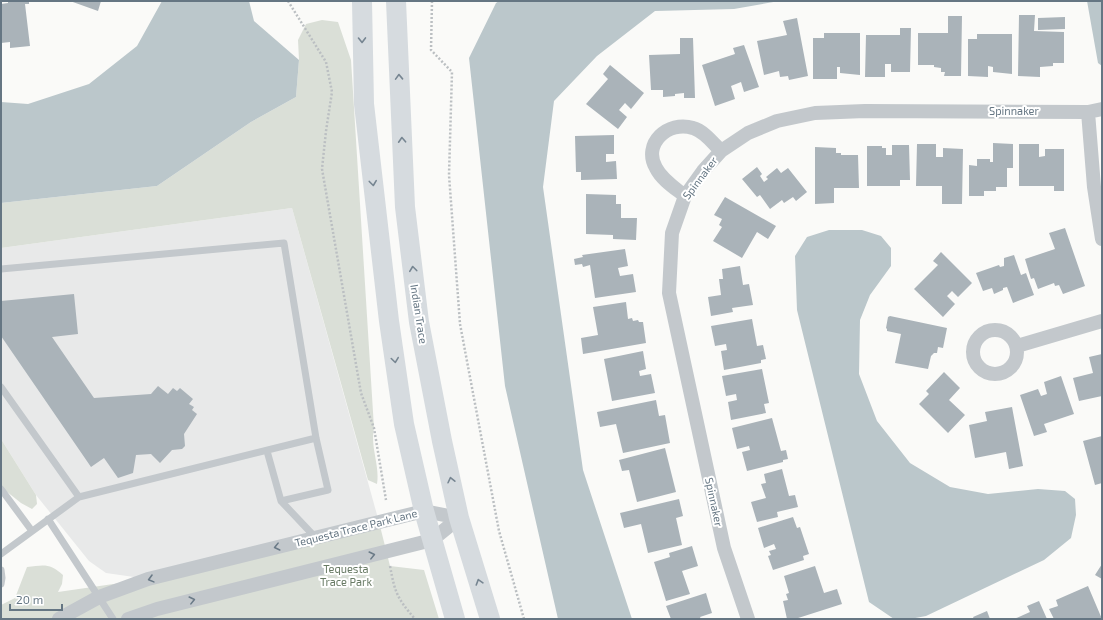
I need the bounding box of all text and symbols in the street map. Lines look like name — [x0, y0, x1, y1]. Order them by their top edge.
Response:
one-way arrow — [358, 37, 366, 43]
one-way arrow — [395, 74, 403, 80]
street label: Spinnaker — [989, 104, 1040, 117]
one-way arrow — [397, 137, 406, 143]
street label: Spinnaker — [679, 153, 720, 202]
one-way arrow — [368, 180, 377, 186]
one-way arrow — [409, 266, 418, 272]
street label: Indian Trace — [408, 283, 431, 345]
one-way arrow — [390, 356, 399, 363]
one-way arrow — [447, 476, 455, 483]
street label: Spinnaker — [703, 476, 726, 528]
street label: Tequesta Trace Park Lane — [293, 506, 419, 549]
one-way arrow — [274, 542, 281, 551]
one-way arrow — [369, 551, 376, 560]
park label: Tequesta Trace Park — [320, 562, 372, 588]
one-way arrow — [148, 574, 155, 583]
one-way arrow — [475, 578, 484, 585]
scale bar — [10, 586, 62, 612]
text: 20 m — [16, 592, 43, 606]
one-way arrow — [188, 596, 195, 605]

